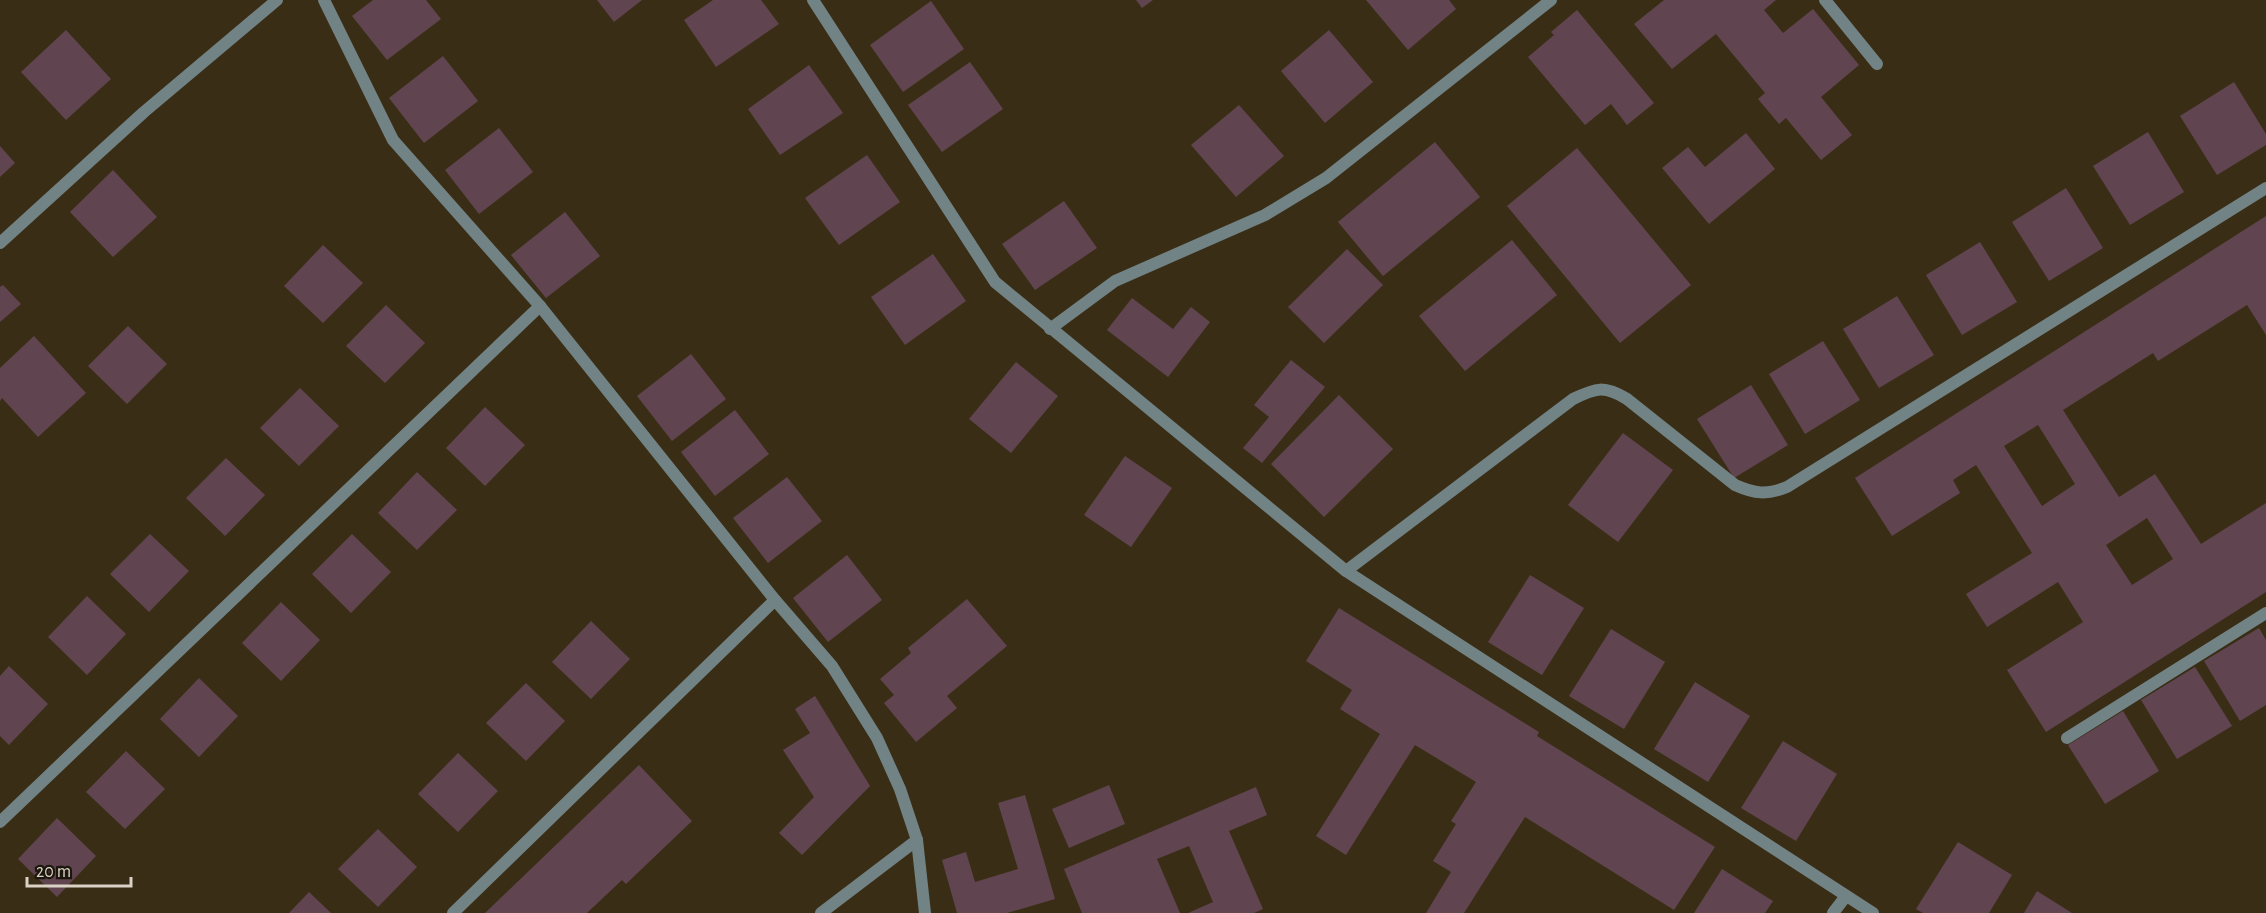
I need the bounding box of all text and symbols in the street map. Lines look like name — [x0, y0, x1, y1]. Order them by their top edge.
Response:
scale bar — [27, 850, 130, 888]
text: 20 m — [36, 863, 71, 881]

